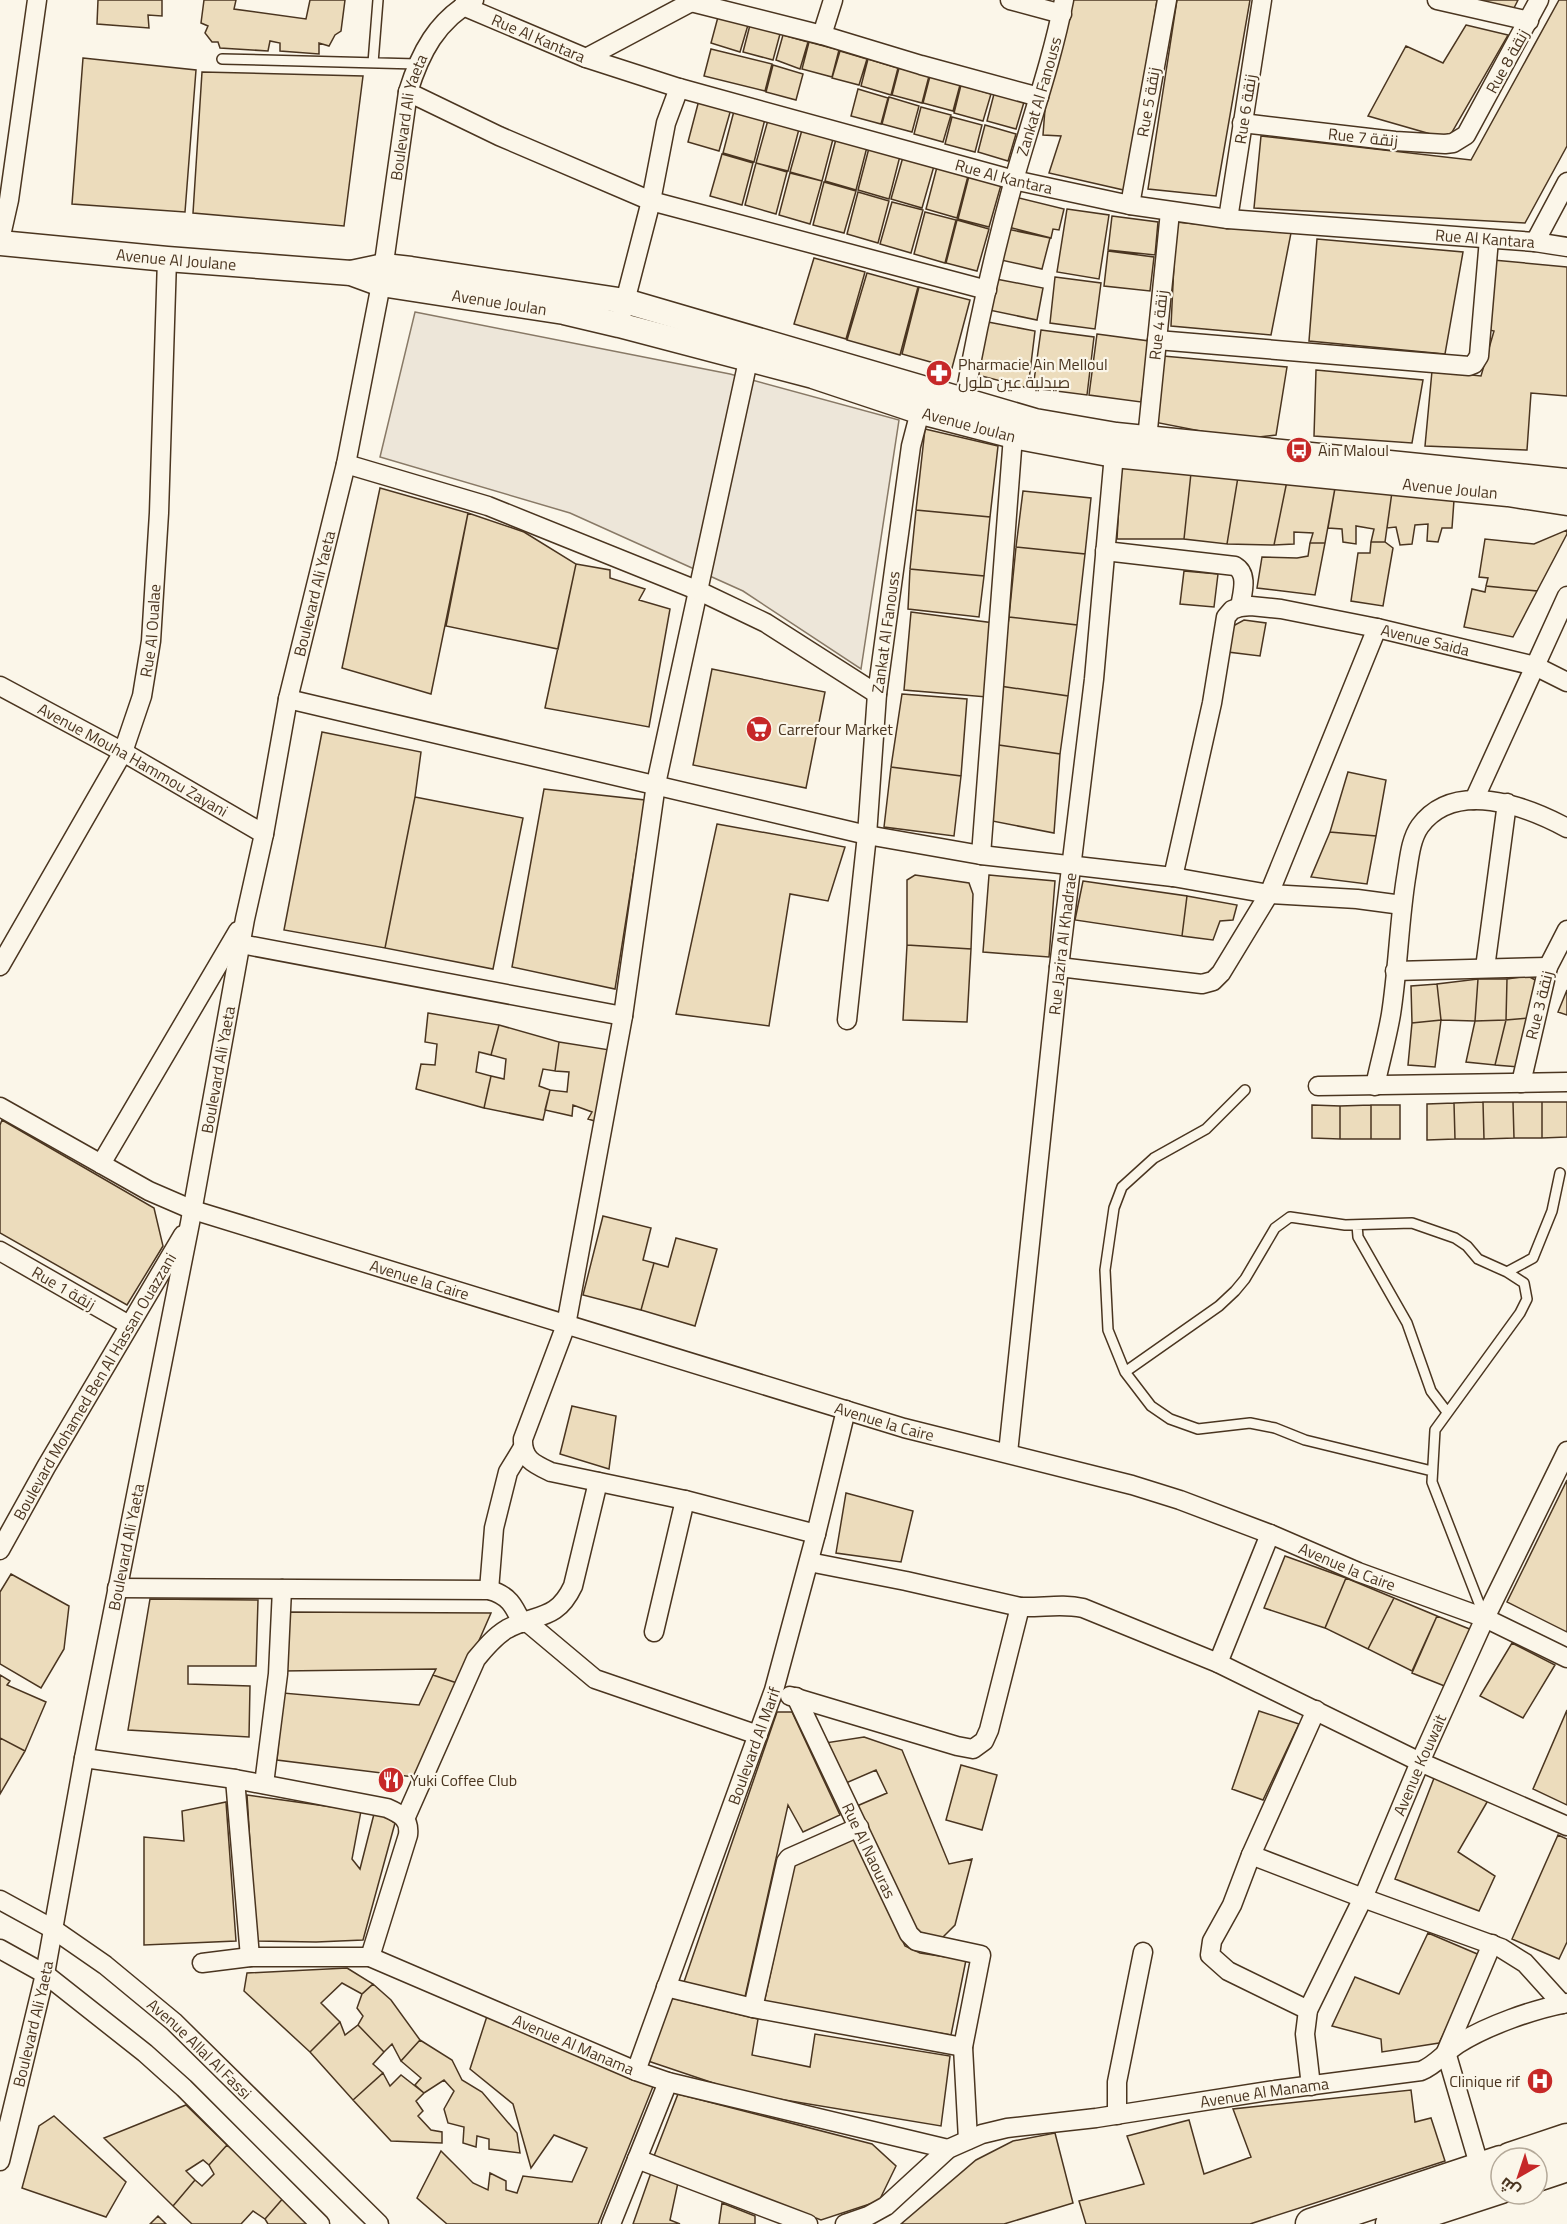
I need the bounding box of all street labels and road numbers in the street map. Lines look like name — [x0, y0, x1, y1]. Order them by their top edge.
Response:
street label: Rue Al Kantara — [488, 7, 589, 68]
street label: Rue 8 زنقة — [1479, 24, 1535, 98]
street label: Zankat Al Fanouss — [1010, 34, 1067, 159]
street label: Boulevard Ali Yaeta — [384, 50, 433, 182]
street label: Rue 5 زنقة — [1130, 65, 1166, 139]
street label: Rue 6 زنقة — [1228, 72, 1262, 146]
street label: Rue 7 زنقة — [1327, 121, 1399, 153]
street label: Rue Al Kantara — [952, 152, 1055, 200]
street label: Rue Al Kantara — [1434, 223, 1536, 254]
street label: Avenue Al Joulane — [115, 242, 237, 276]
street label: Avenue Joulan — [450, 283, 548, 321]
street label: Rue 4 زنقة — [1142, 289, 1174, 361]
street label: Avenue Joulan — [920, 401, 1018, 448]
street label: Avenue Joulan — [1402, 472, 1499, 505]
street label: Boulevard Ali Yaeta — [287, 528, 341, 659]
street label: Zankat Al Fanouss — [865, 569, 906, 695]
street label: Rue Al Oualae — [133, 583, 167, 679]
street label: Avenue Saida — [1379, 617, 1472, 662]
street label: Avenue Mouha Hammou Zayani — [34, 697, 232, 823]
street label: Rue Jazira Al Khadrae — [1042, 871, 1082, 1016]
street label: Rue 3 زنقة — [1519, 968, 1559, 1042]
street label: Boulevard Ali Yaeta — [194, 1004, 241, 1135]
street label: Boulevard Mohamed Ben Al Hassan Ouazzani — [7, 1248, 182, 1524]
street label: Avenue la Caire — [367, 1253, 472, 1306]
street label: Rue 1 زنقة — [28, 1260, 100, 1316]
street label: Avenue la Caire — [832, 1395, 937, 1447]
street label: Boulevard Ali Yaeta — [102, 1481, 150, 1613]
street label: Avenue la Caire — [1295, 1536, 1399, 1597]
street label: Boulevard Al Marif — [721, 1684, 786, 1808]
street label: Avenue Kouwait — [1387, 1710, 1452, 1819]
street label: Rue Al Naouras — [836, 1799, 902, 1902]
street label: Boulevard Ali Yaeta — [6, 1959, 59, 2089]
street label: Avenue Allal Al Fassi — [142, 1993, 257, 2104]
street label: Avenue Al Manama — [509, 2008, 638, 2081]
street label: Avenue Al Manama — [1198, 2071, 1330, 2114]

